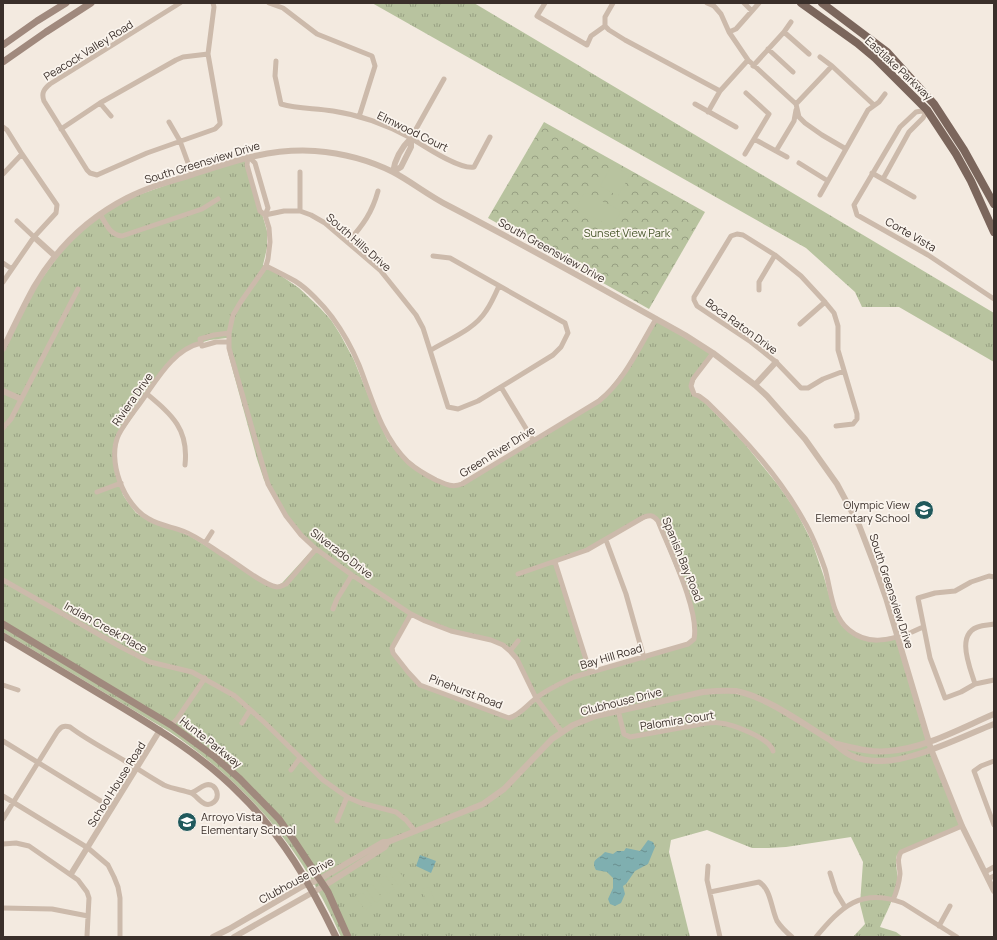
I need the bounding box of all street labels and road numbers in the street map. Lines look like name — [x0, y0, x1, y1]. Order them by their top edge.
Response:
street label: Peacock Valley Road — [40, 16, 136, 84]
street label: Eastlake Parkway — [862, 33, 936, 103]
street label: Elmwood Court — [375, 107, 451, 155]
street label: South Greensview Drive — [142, 137, 262, 187]
street label: South Hills Drive — [323, 209, 395, 275]
street label: Corte Vista — [883, 213, 939, 255]
street label: South Greensview Drive — [496, 214, 609, 286]
street label: Boca Raton Drive — [703, 295, 782, 358]
street label: Riviera Drive — [108, 369, 156, 429]
street label: Green River Drive — [456, 421, 538, 480]
street label: Spanish Bay Road — [659, 515, 707, 603]
street label: Silverado Drive — [308, 525, 377, 582]
street label: South Greensview Drive — [866, 532, 918, 651]
street label: Indian Creek Place — [62, 598, 151, 656]
street label: Bay Hill Road — [578, 640, 644, 672]
street label: Pinehurst Road — [427, 670, 505, 712]
street label: Clubhouse Drive — [579, 684, 664, 718]
street label: Palomira Court — [639, 707, 715, 733]
street label: Hunte Parkway — [177, 713, 245, 771]
street label: School House Road — [84, 738, 148, 830]
street label: Clubhouse Drive — [256, 853, 337, 907]

